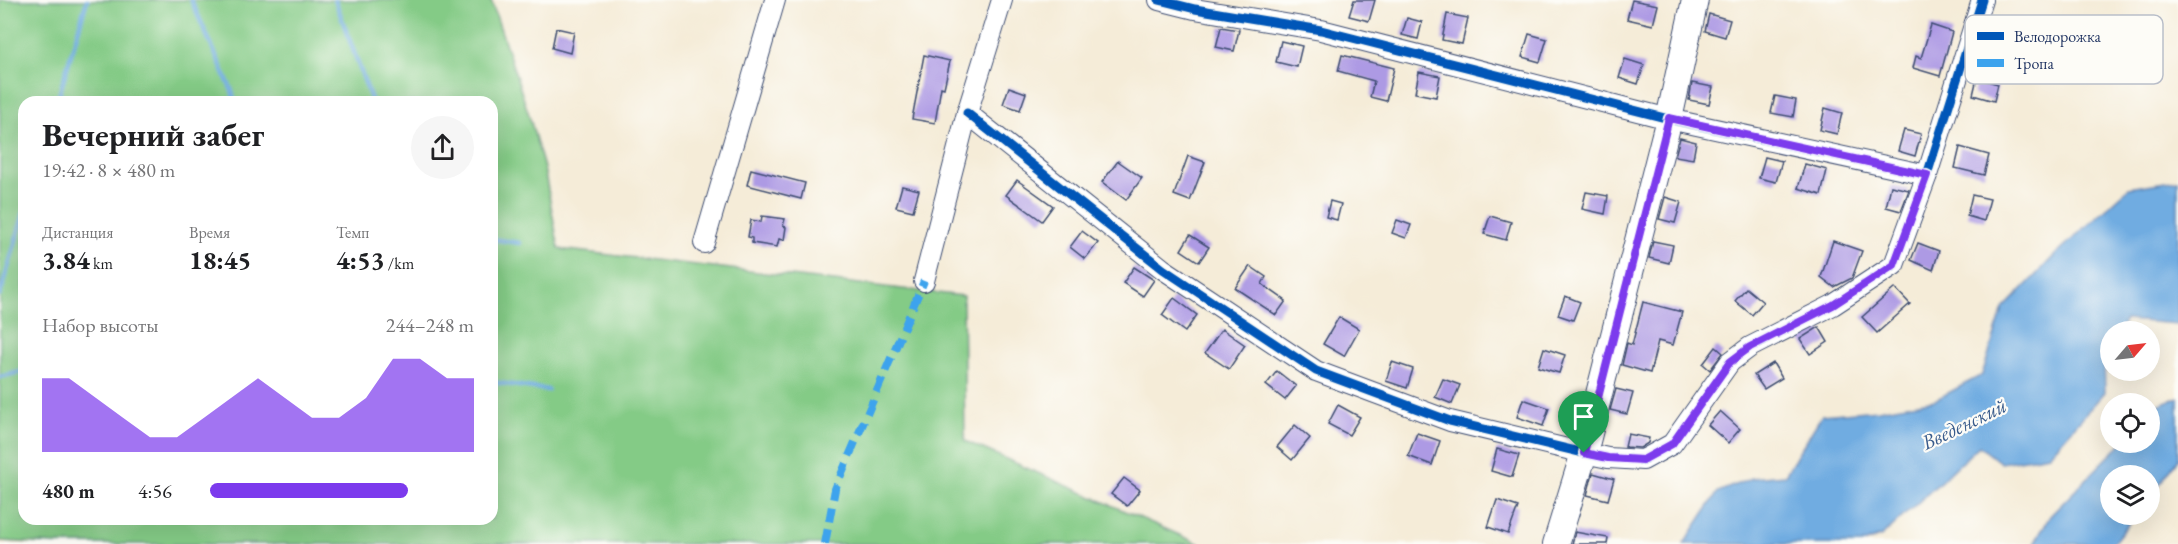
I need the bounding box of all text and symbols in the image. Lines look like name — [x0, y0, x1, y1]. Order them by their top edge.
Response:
legend — [1965, 15, 2163, 84]
text: Велодорожка — [2014, 26, 2101, 47]
text: Тропа — [2014, 53, 2054, 74]
text: Вечерний забег — [42, 113, 264, 156]
button: share — [411, 116, 474, 179]
text: 19:42 · 8 × 480 m — [42, 157, 175, 183]
text: Дистанция — [42, 222, 113, 243]
text: Время — [189, 222, 230, 243]
text: Темп — [336, 222, 369, 243]
text: 3.84 — [42, 243, 90, 277]
text: 18:45 — [189, 243, 251, 277]
text: 4:53 — [336, 243, 385, 277]
text: km — [90, 253, 113, 274]
text: /km — [385, 253, 414, 274]
text: Набор высоты — [42, 312, 158, 338]
text: 244–248 m — [386, 312, 474, 338]
north arrow — [2100, 321, 2160, 381]
map controls — [2100, 321, 2160, 525]
pin — [1558, 391, 1609, 453]
water label: Введенский — [1916, 391, 2011, 456]
button: locate — [2100, 393, 2160, 453]
icon: arrive — [1567, 400, 1600, 433]
button: layers — [2100, 465, 2160, 525]
text: 480 m — [42, 478, 95, 504]
text: 4:56 — [138, 478, 172, 504]

